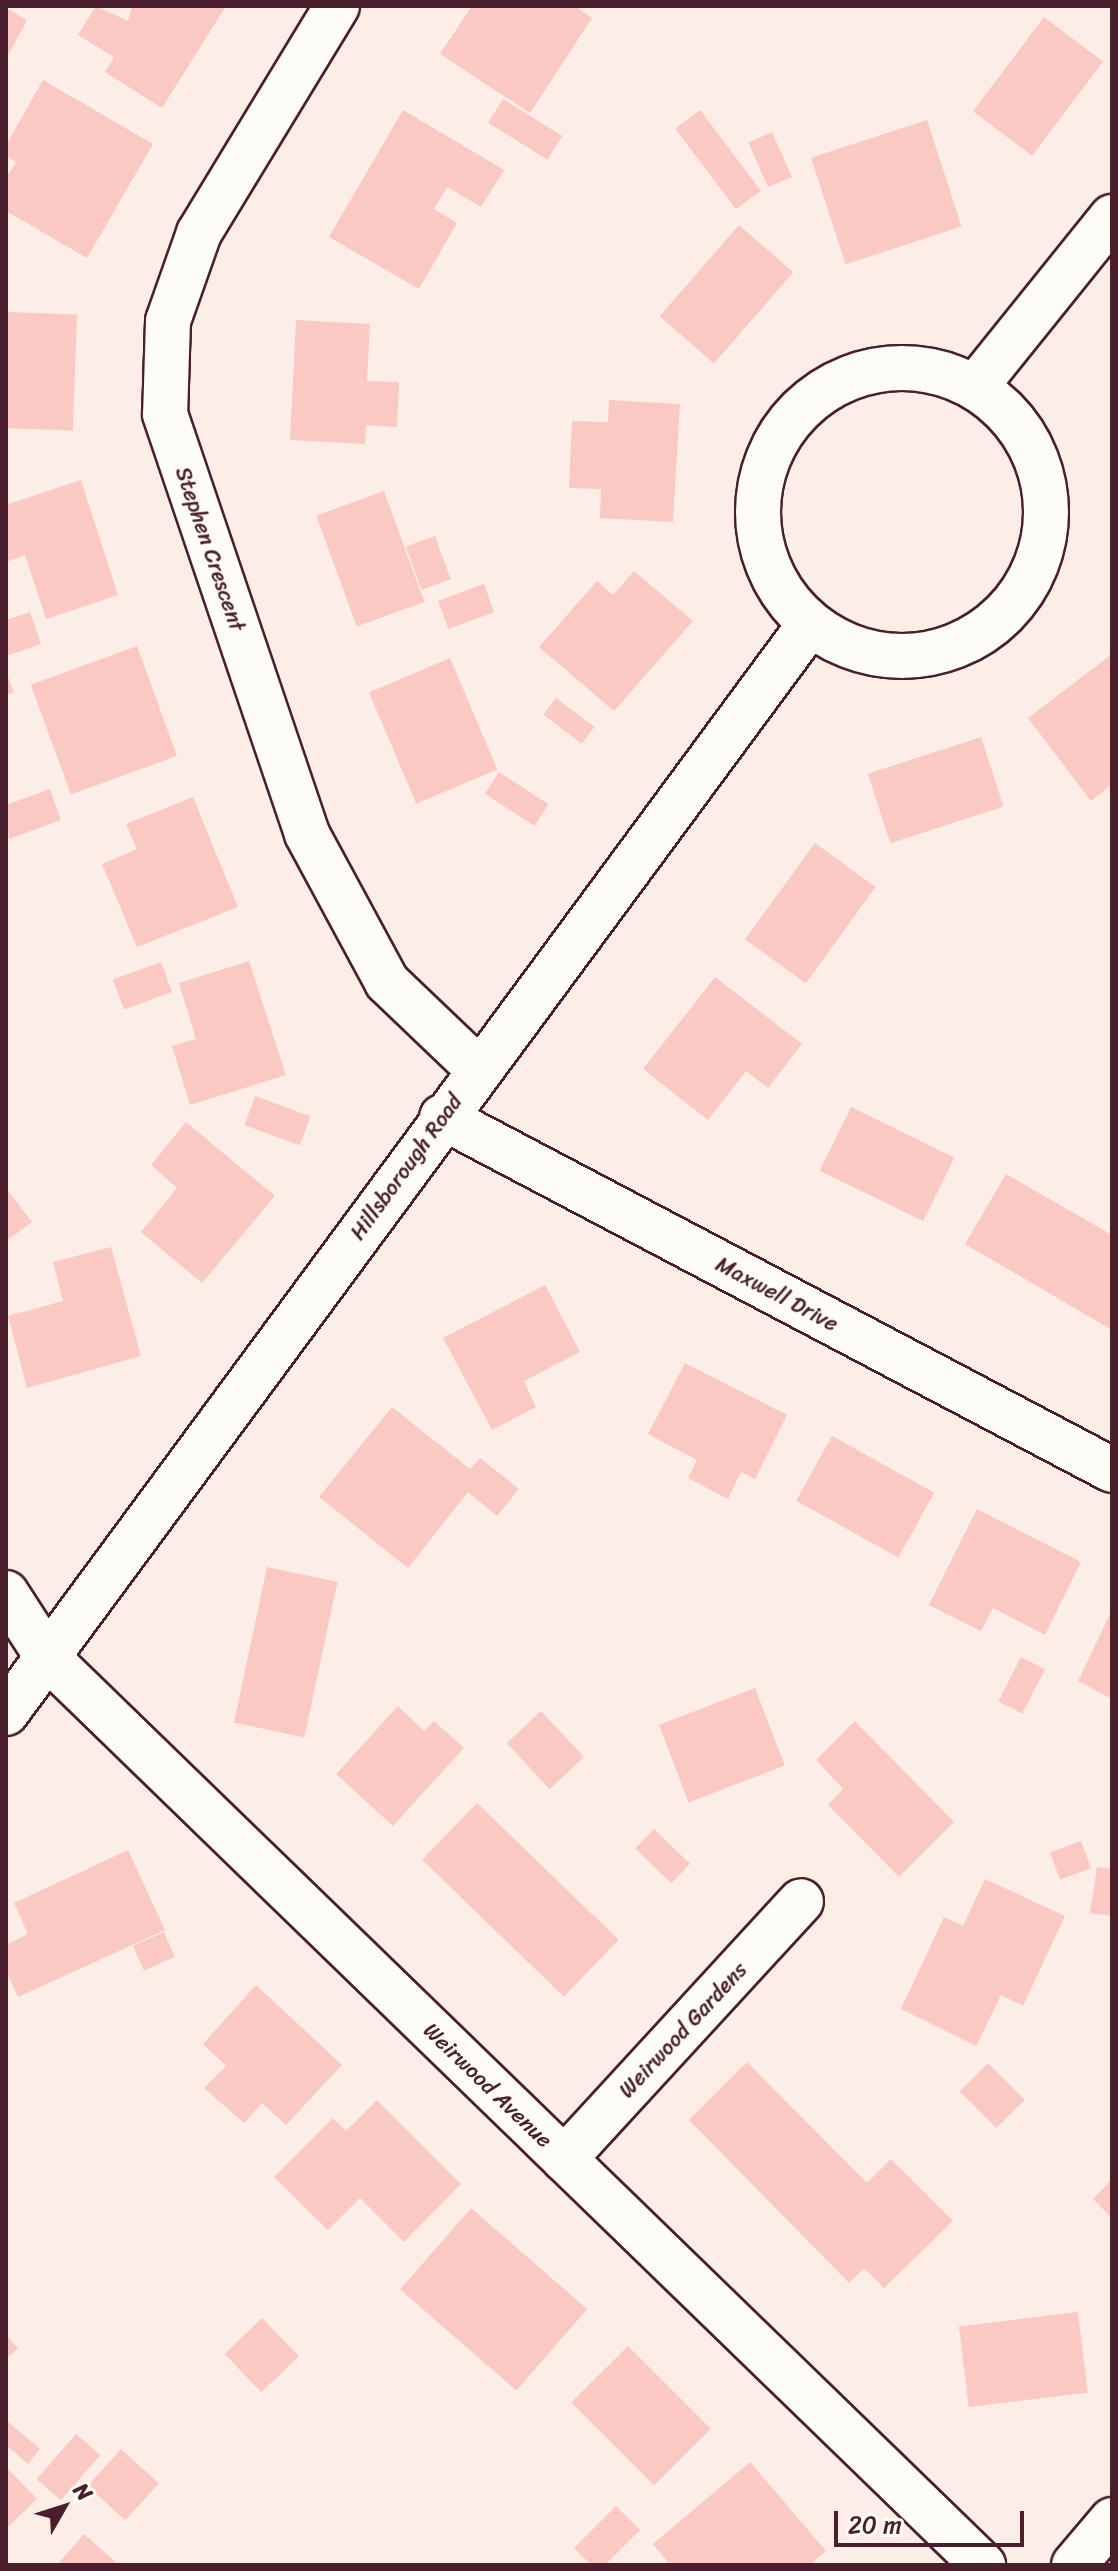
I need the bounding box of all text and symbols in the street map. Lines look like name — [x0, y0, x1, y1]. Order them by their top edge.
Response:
street label: Stephen Crescent — [169, 462, 251, 636]
street label: Hillsborough Road — [344, 1089, 468, 1245]
street label: Maxwell Drive — [711, 1251, 843, 1337]
street label: Weirwood Gardens — [613, 1956, 753, 2104]
street label: Weirwood Avenue — [418, 2017, 558, 2153]
north arrow — [24, 2467, 104, 2547]
text: N — [63, 2473, 103, 2510]
scale bar — [838, 2495, 1028, 2545]
text: 20 m — [848, 2504, 902, 2546]

